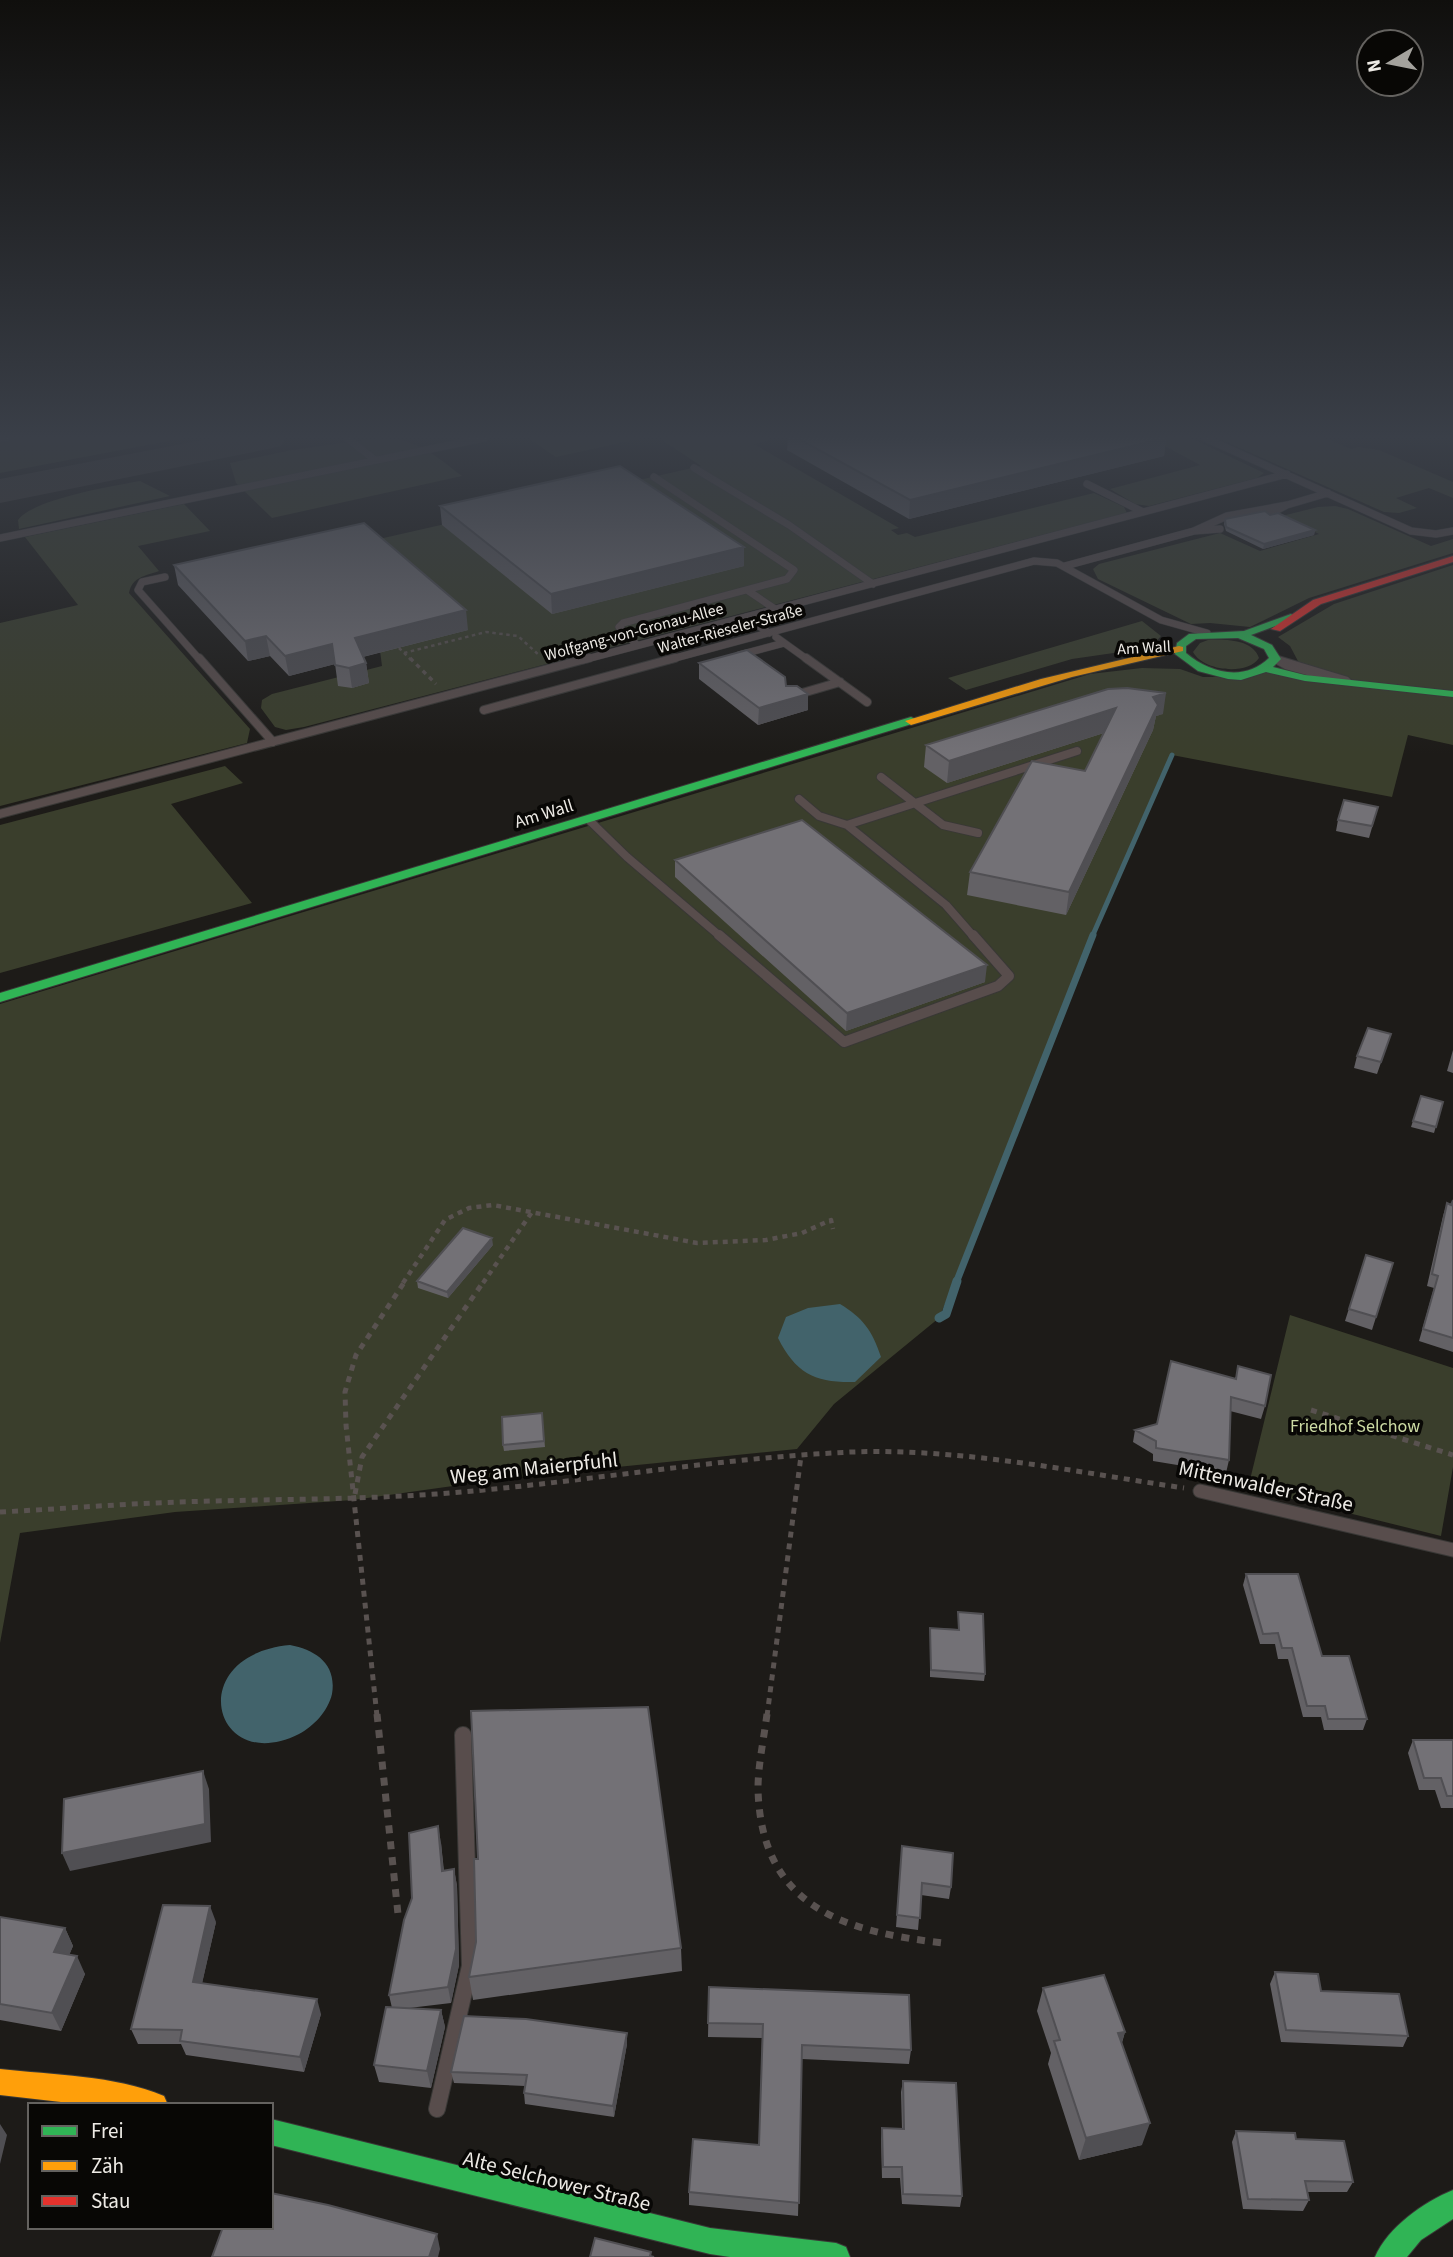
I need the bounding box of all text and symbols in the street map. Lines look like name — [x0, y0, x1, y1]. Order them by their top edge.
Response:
north arrow — [1355, 28, 1425, 98]
text: N — [1360, 57, 1389, 74]
street label: Wolfgang-von-Gronau-Allee — [542, 598, 726, 666]
street label: Walter-Rieseler-Straße — [655, 599, 805, 659]
street label: Am Wall — [1117, 636, 1171, 660]
street label: Am Wall — [511, 793, 577, 835]
park label: Friedhof Selchow — [1290, 1414, 1420, 1439]
street label: Weg am Maierpfuhl — [449, 1444, 619, 1492]
street label: Mittenwalder Straße — [1176, 1453, 1356, 1519]
legend — [28, 2103, 273, 2229]
text: Frei — [91, 2116, 124, 2146]
street label: Alte Selchower Straße — [460, 2143, 654, 2219]
text: Zäh — [91, 2151, 124, 2181]
text: Stau — [91, 2186, 130, 2216]

